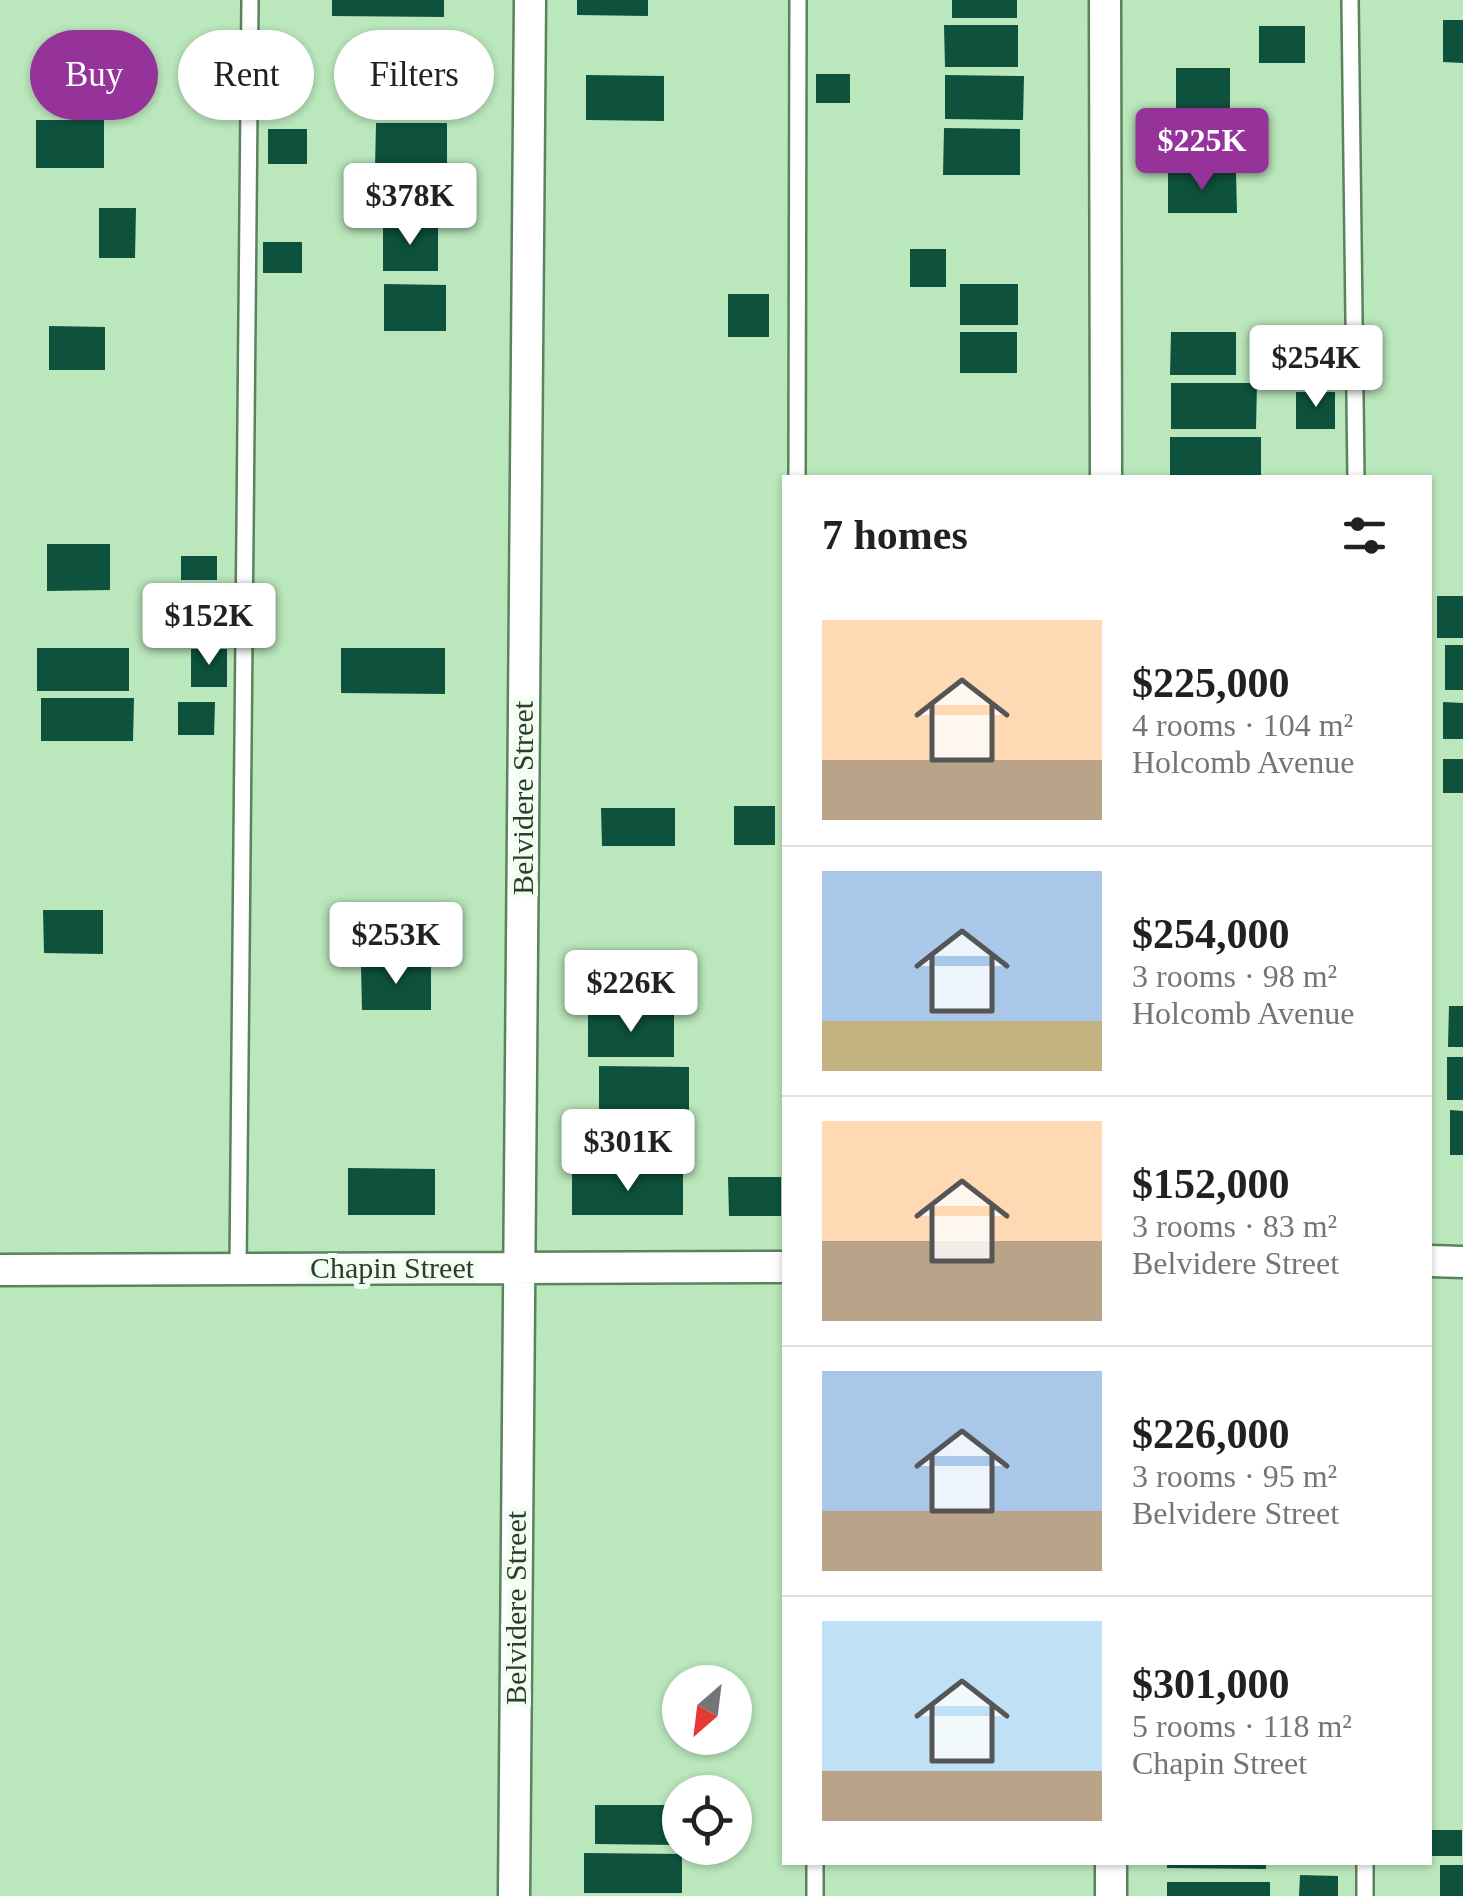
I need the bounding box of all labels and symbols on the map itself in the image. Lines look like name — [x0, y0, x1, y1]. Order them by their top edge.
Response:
pin: $225K — [1132, 108, 1272, 193]
pin: $378K — [340, 163, 480, 248]
pin: $254K — [1246, 325, 1386, 410]
pin: $152K — [139, 583, 279, 668]
street label: Belvidere Street — [506, 700, 539, 895]
pin: $253K — [326, 902, 466, 987]
pin: $226K — [561, 950, 701, 1035]
pin: $301K — [558, 1109, 698, 1194]
street label: Chapin Street — [310, 1251, 475, 1284]
street label: Belvidere Street — [499, 1510, 532, 1705]
north arrow — [662, 1665, 752, 1755]

